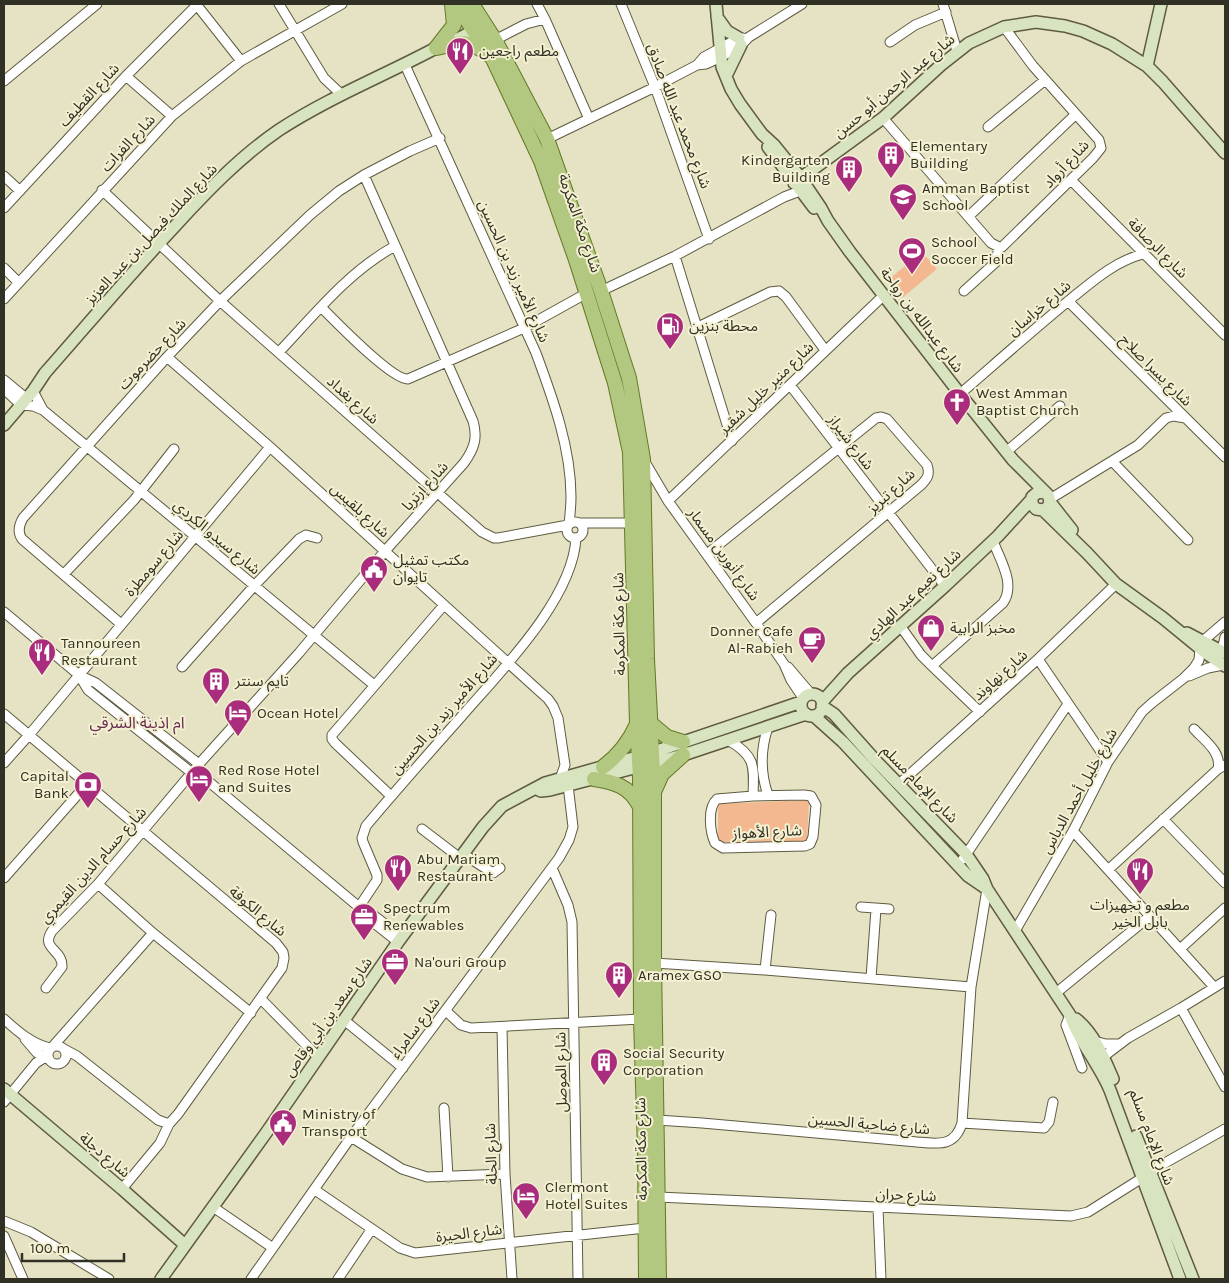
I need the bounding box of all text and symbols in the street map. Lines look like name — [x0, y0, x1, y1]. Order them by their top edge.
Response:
street label: شارع عبد الرحمن أبو حسن — [830, 30, 960, 144]
restaurant icon: مطعم راجعين — [445, 36, 475, 75]
street label: شارع محمد عبد الله صادق — [640, 41, 715, 192]
place label: مطعم راجعين — [479, 42, 559, 62]
street label: شارع القطيف — [55, 59, 125, 133]
street label: شارع الفرات — [97, 110, 161, 177]
street label: شارع أرواد — [1039, 136, 1095, 194]
place label: Elementary Building — [910, 137, 987, 172]
building icon: Elementary Building — [876, 140, 906, 179]
place label: Kindergarten Building — [741, 151, 831, 186]
building icon: Kindergarten Building — [834, 154, 864, 193]
street label: شارع الملك فيصل بن عبد العزيز — [80, 160, 223, 311]
street label: شارع مكة المكرمة — [552, 171, 605, 276]
place label: Amman Baptist School — [922, 179, 1030, 214]
school or university icon: Amman Baptist School — [888, 182, 918, 221]
street label: شارع الأمير زيد بن الحسين — [472, 197, 554, 346]
street label: شارع الرصافة — [1122, 214, 1192, 284]
place label: School Soccer Field — [931, 233, 1014, 268]
sports icon: School Soccer Field — [897, 236, 927, 275]
street label: شارع عبدالله بن رواحة — [874, 264, 967, 378]
street label: شارع خراسان — [1004, 276, 1076, 342]
fuel station icon: محطة بنزين — [655, 311, 685, 350]
street label: شارع حضرموت — [114, 314, 192, 395]
place label: محطة بنزين — [689, 317, 758, 335]
street label: شارع يسرا صلاح — [1114, 330, 1196, 412]
street label: شارع منير خليل شقير — [714, 338, 819, 441]
street label: شارع بغداد — [321, 372, 383, 430]
place label: West Amman Baptist Church — [976, 384, 1079, 419]
church icon: West Amman Baptist Church — [942, 387, 972, 426]
street label: شارع شيراز — [821, 410, 878, 475]
street label: شارع إرتريا — [398, 457, 454, 516]
street label: شارع تبريز — [863, 465, 921, 520]
street label: شارع بلقيس — [325, 479, 393, 544]
street label: شارع سيدو الكردي — [168, 496, 264, 581]
street label: شارع أنورين مسمار — [681, 503, 764, 606]
street label: شارع سومطرة — [121, 526, 190, 602]
street label: شارع نعيم عبد الهادي — [861, 545, 967, 645]
place label: مكتب تمثيل تايوان — [393, 551, 469, 586]
public building icon: مكتب تمثيل تايوان — [359, 554, 389, 593]
street label: شارع مكة المكرمة — [609, 572, 632, 676]
shop icon: مخبز الرابية — [916, 613, 946, 652]
place label: مخبز الرابية — [950, 619, 1016, 637]
place label: Donner Cafe Al-Rabieh — [710, 622, 793, 657]
cafe icon: Donner Cafe Al-Rabieh — [797, 625, 827, 664]
place label: Tannoureen Restaurant — [61, 634, 141, 669]
restaurant icon: Tannoureen Restaurant — [27, 637, 57, 676]
street label: شارع نهاوند — [969, 646, 1033, 707]
street label: شارع الأمير زيد بن الحسين — [387, 650, 504, 780]
building icon: تايم سنتر — [201, 666, 231, 705]
place label: تايم سنتر — [234, 672, 289, 692]
hotel icon: Ocean Hotel — [223, 698, 253, 737]
place label: Ocean Hotel — [257, 704, 339, 722]
district label: ام اذينة الشرقي — [90, 713, 185, 735]
street label: شارع خليل أحمد الدباس — [1037, 725, 1124, 858]
street label: شارع الإمام مسلم — [876, 741, 962, 829]
place label: Red Rose Hotel and Suites — [218, 761, 320, 796]
hotel icon: Red Rose Hotel and Suites — [184, 764, 214, 803]
place label: Capital Bank — [20, 767, 69, 802]
bank icon: Capital Bank — [73, 770, 103, 809]
street label: شارع حسام الدين القيمري — [36, 803, 152, 929]
street label: شارع الأهواز — [731, 821, 803, 846]
place label: Abu Mariam Restaurant — [417, 850, 500, 885]
restaurant icon: Abu Mariam Restaurant — [383, 853, 413, 892]
restaurant icon: مطعم و تجهيزات بابل الخير — [1125, 856, 1155, 895]
street label: شارع الكوفة — [224, 882, 290, 943]
place label: مطعم و تجهيزات بابل الخير — [1090, 896, 1190, 931]
place label: Spectrum Renewables — [383, 899, 464, 934]
office icon: Spectrum Renewables — [349, 902, 379, 941]
office icon: Na'ouri Group — [380, 947, 410, 986]
street label: شارع سعد بن أبي وقاص — [280, 953, 379, 1082]
place label: Na'ouri Group — [414, 953, 506, 971]
building icon: Aramex GSO — [604, 960, 634, 999]
place label: Aramex GSO — [638, 966, 722, 984]
street label: شارع سامراء — [386, 994, 446, 1064]
street label: شارع الموصل — [551, 1031, 574, 1112]
place label: Social Security Corporation — [623, 1044, 725, 1079]
building icon: Social Security Corporation — [589, 1047, 619, 1086]
street label: شارع الإمام مسلم — [1123, 1086, 1179, 1189]
street label: شارع مكة المكرمة — [631, 1097, 654, 1201]
place label: Ministry of Transport — [302, 1105, 376, 1140]
public building icon: Ministry of Transport — [268, 1108, 298, 1147]
street label: شارع ضاحية الحسين — [807, 1110, 931, 1141]
street label: شارع الحلة — [481, 1123, 504, 1185]
street label: شارع دجلة — [74, 1129, 134, 1184]
place label: Clermont Hotel Suites — [545, 1178, 628, 1213]
hotel icon: Clermont Hotel Suites — [511, 1181, 541, 1220]
street label: شارع حران — [875, 1185, 937, 1208]
street label: شارع الحيرة — [435, 1220, 504, 1249]
scale bar — [22, 1230, 125, 1262]
text: 100 m — [30, 1239, 70, 1257]

